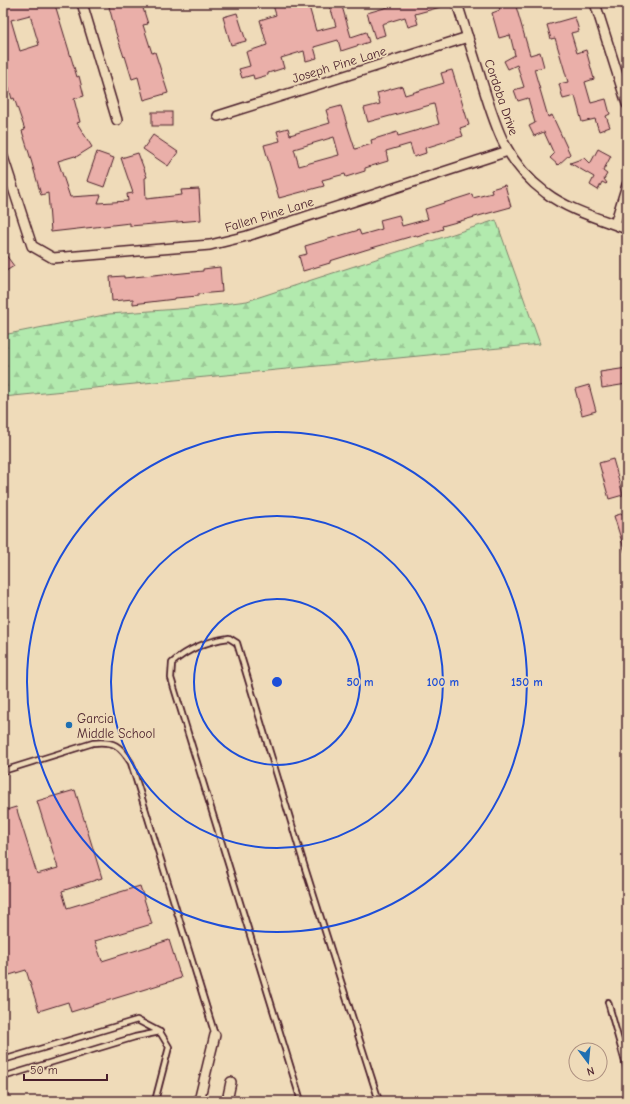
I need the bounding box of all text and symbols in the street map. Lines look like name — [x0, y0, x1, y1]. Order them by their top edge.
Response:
street label: Joseph Pine Lane — [290, 43, 389, 86]
street label: Cordoba Drive — [482, 57, 522, 138]
street label: Fallen Pine Lane — [223, 194, 316, 235]
centre of rings — [270, 675, 284, 689]
text: 50 m — [346, 675, 374, 689]
text: 100 m — [427, 675, 459, 689]
text: 150 m — [511, 675, 543, 689]
place label: Garcia Middle School — [77, 711, 155, 741]
marker: Garcia Middle School — [64, 720, 74, 730]
north arrow — [568, 1042, 608, 1082]
scale bar — [24, 1056, 107, 1082]
text: 50 m — [30, 1063, 58, 1077]
text: N — [585, 1064, 596, 1078]

